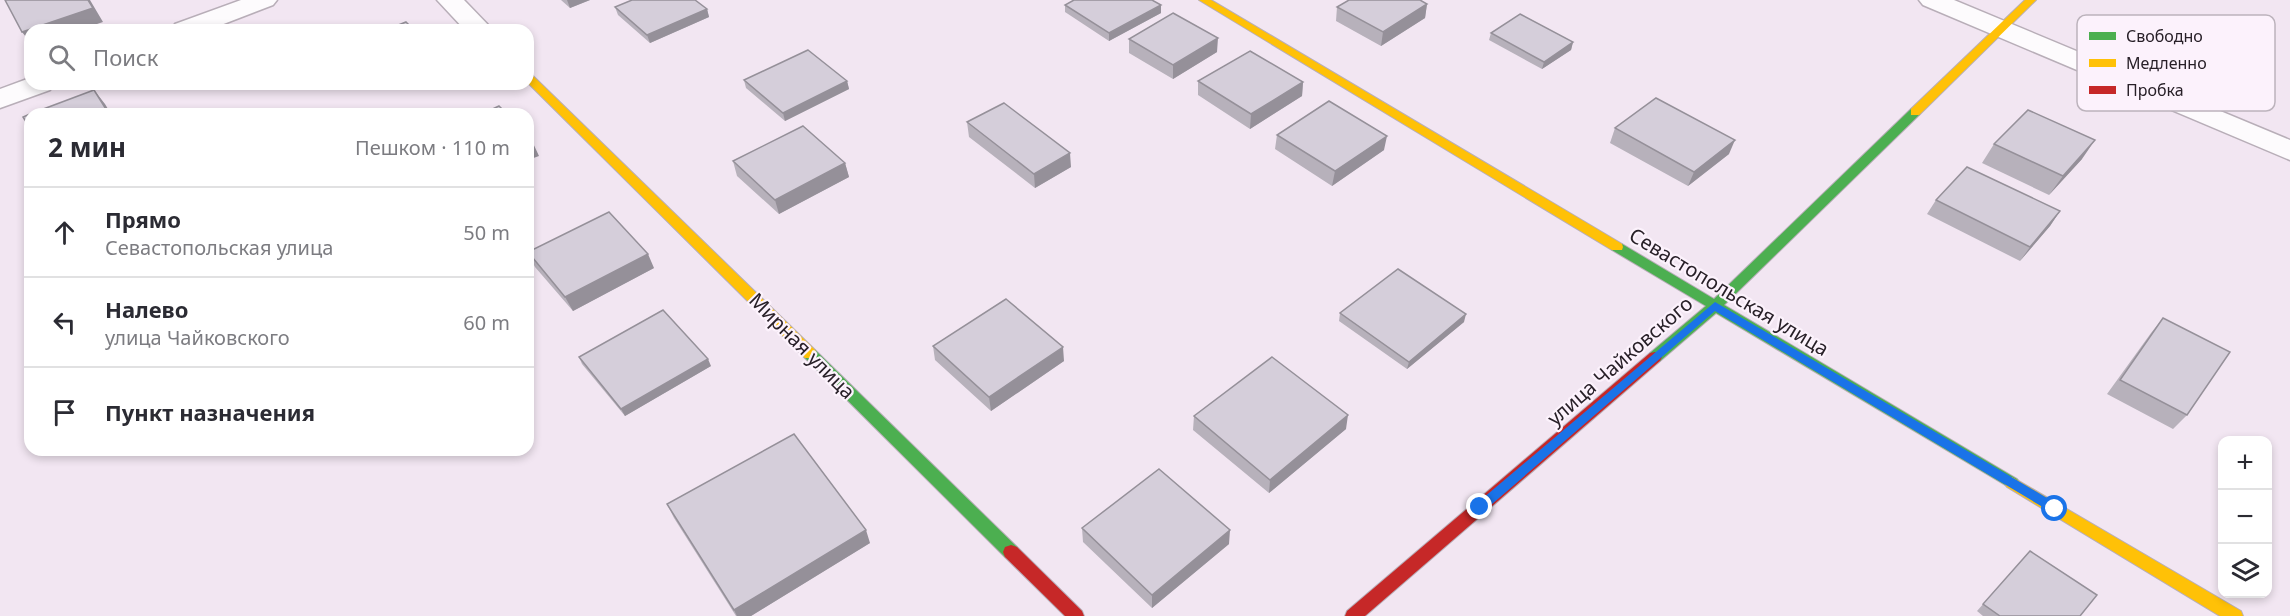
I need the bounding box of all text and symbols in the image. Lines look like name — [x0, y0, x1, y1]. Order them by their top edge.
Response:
legend — [2077, 15, 2275, 111]
search box — [24, 24, 534, 90]
text: Свободно — [2126, 25, 2203, 47]
icon: search — [45, 41, 78, 74]
text: Поиск — [93, 42, 158, 72]
text: Медленно — [2126, 52, 2207, 74]
text: Пробка — [2126, 79, 2184, 101]
text: 2 мин — [48, 129, 126, 165]
text: Пешком · 110 m — [355, 134, 510, 161]
text: Прямо — [105, 204, 181, 234]
icon: ahead — [48, 216, 81, 249]
text: 50 m — [463, 219, 510, 246]
street label: Севастопольская улица — [1624, 221, 1834, 362]
text: Севастопольская улица — [105, 234, 333, 261]
street label: Мирная улица — [743, 287, 861, 405]
street label: улица Чайковского — [1541, 290, 1698, 431]
text: Налево — [105, 294, 188, 324]
icon: left — [48, 306, 81, 339]
text: 60 m — [463, 309, 510, 336]
text: улица Чайковского — [105, 324, 290, 351]
icon: arrive — [48, 396, 81, 429]
text: Пункт назначения — [105, 397, 315, 427]
map controls — [2218, 436, 2272, 598]
button: + — [2218, 436, 2272, 490]
button: − — [2218, 490, 2272, 544]
route end — [1466, 493, 1492, 519]
route start — [2041, 495, 2067, 521]
button: layers — [2218, 544, 2272, 598]

